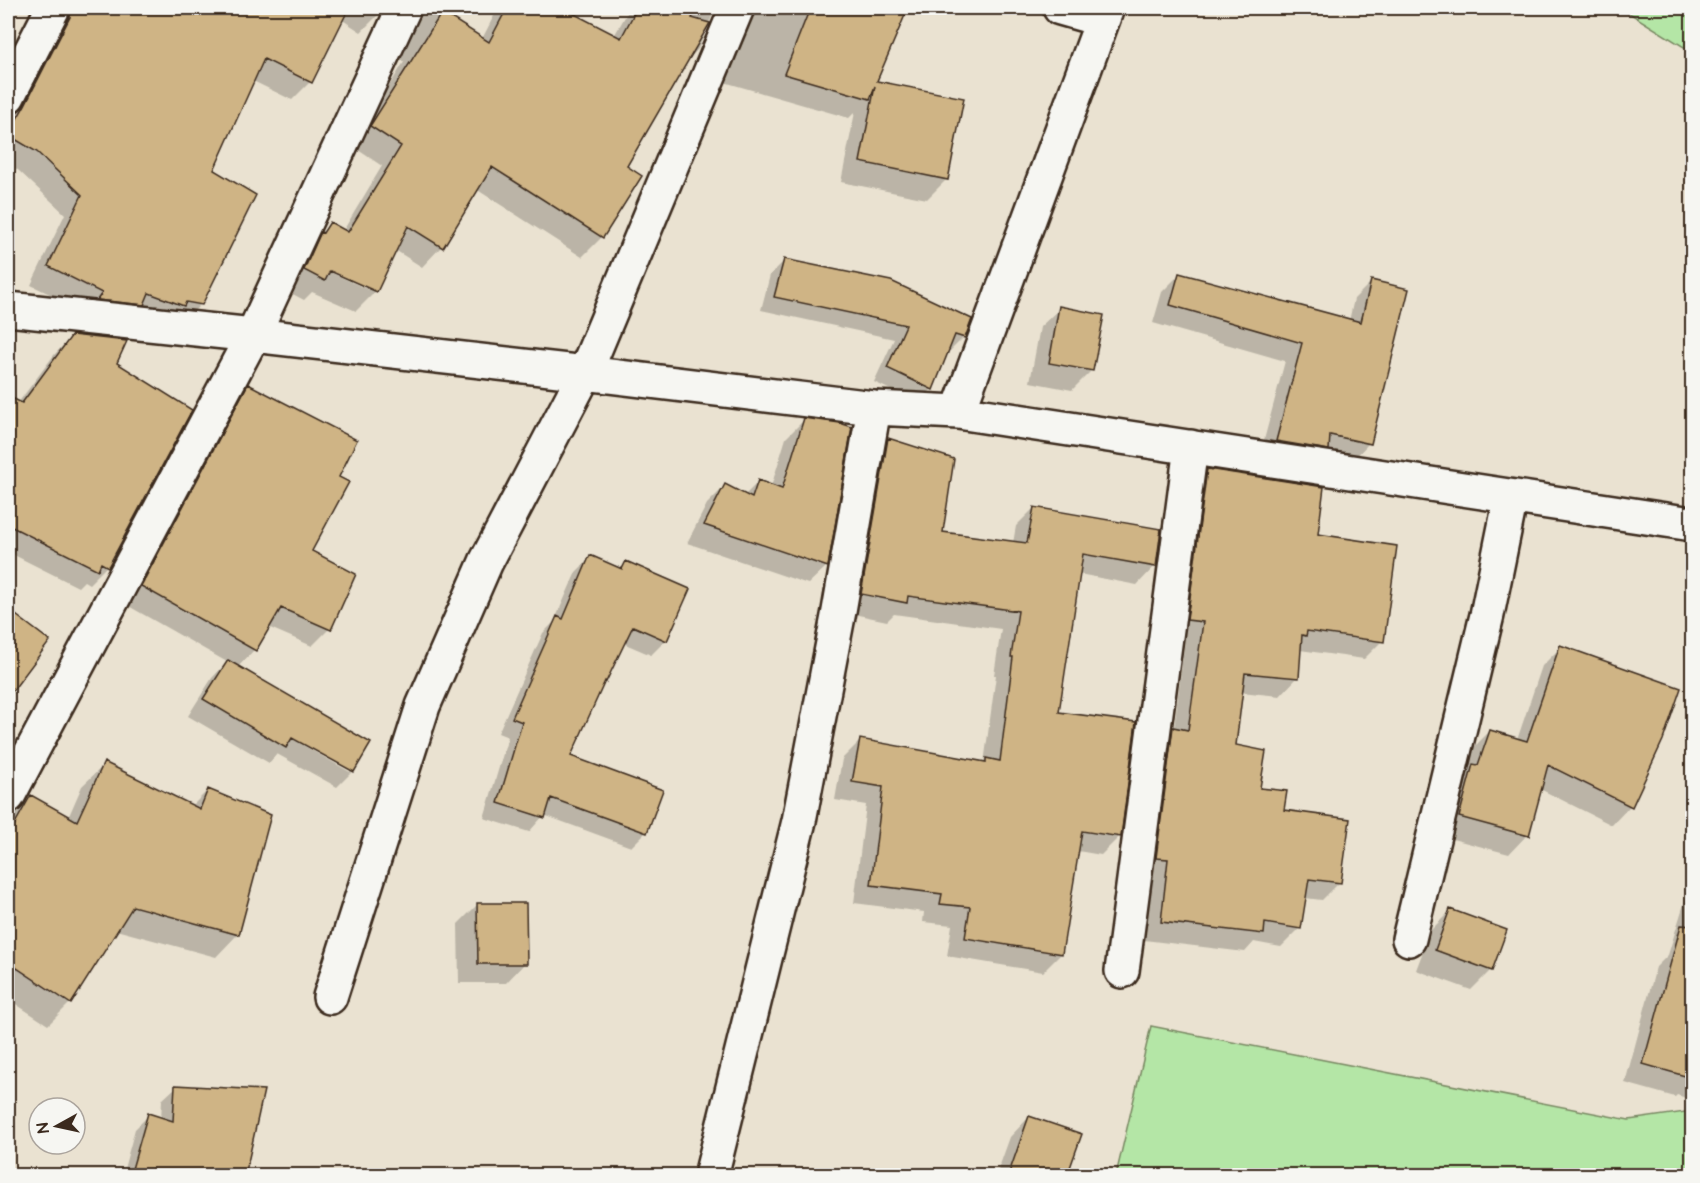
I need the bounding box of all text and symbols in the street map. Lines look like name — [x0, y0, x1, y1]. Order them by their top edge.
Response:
north arrow — [27, 1096, 87, 1156]
text: N — [32, 1121, 55, 1134]

